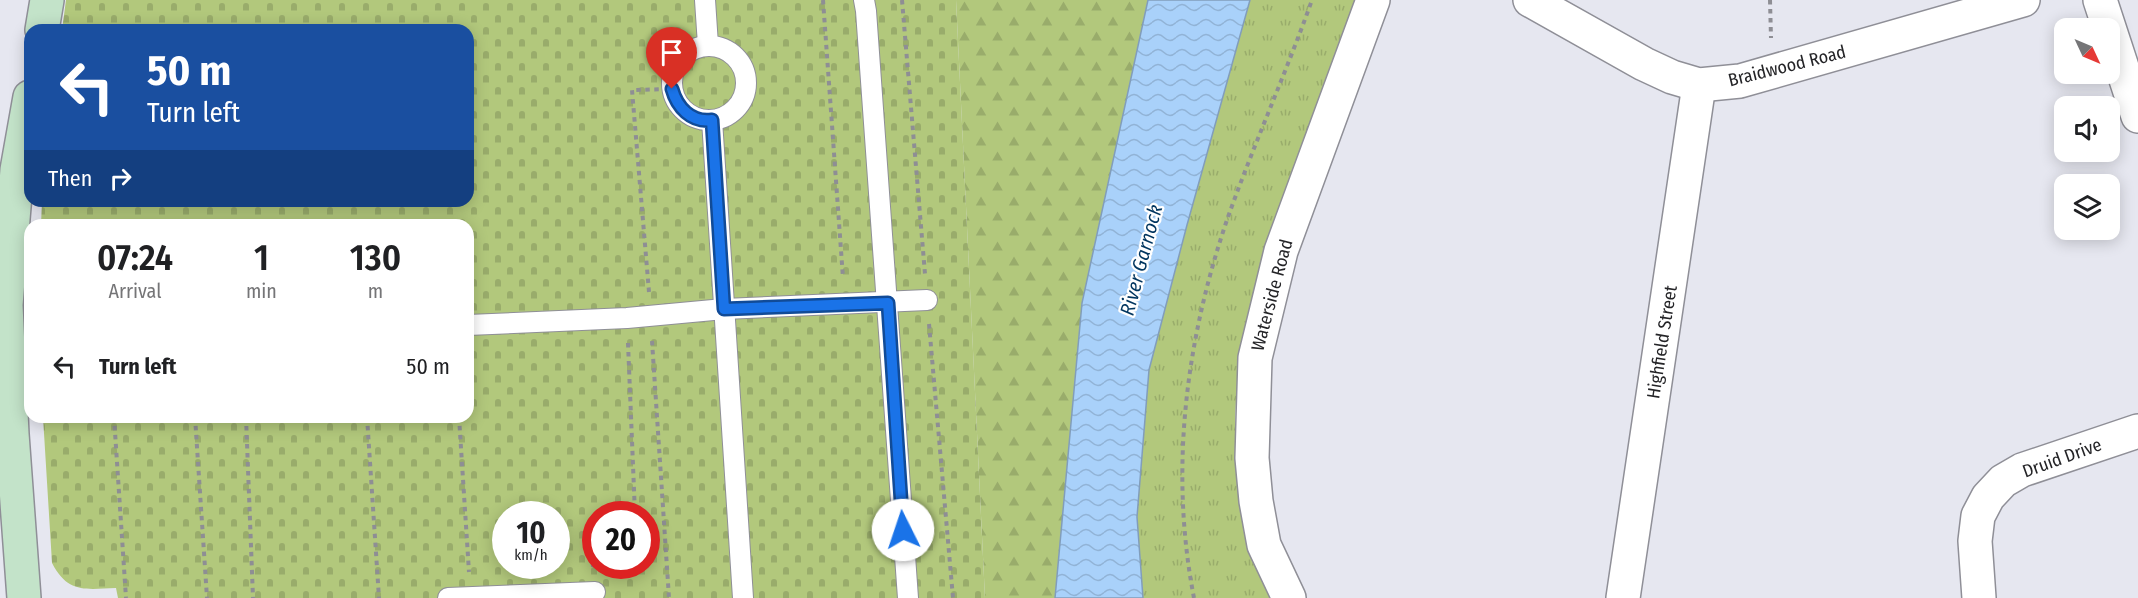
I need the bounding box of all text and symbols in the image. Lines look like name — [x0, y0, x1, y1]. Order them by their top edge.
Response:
north arrow — [2054, 18, 2120, 84]
map controls — [2054, 18, 2120, 240]
pin — [646, 27, 697, 89]
icon: arrive — [655, 36, 688, 69]
street label: Braidwood Road — [1726, 41, 1848, 91]
text: 50 m — [147, 46, 231, 96]
icon: left — [48, 48, 126, 126]
button: sound — [2054, 96, 2120, 162]
text: Turn left — [147, 97, 240, 129]
icon: right — [104, 162, 137, 195]
text: Then — [48, 165, 92, 192]
button: layers — [2054, 174, 2120, 240]
water label: River Garnock — [1115, 202, 1167, 318]
text: 07:24 — [97, 236, 173, 280]
text: 1 — [254, 236, 269, 280]
text: 130 — [350, 236, 401, 280]
street label: Waterside Road — [1247, 237, 1297, 353]
text: Arrival — [108, 279, 161, 303]
text: min — [246, 279, 277, 303]
text: m — [368, 279, 383, 303]
street label: Highfield Street — [1642, 284, 1682, 400]
icon: left — [48, 350, 81, 383]
text: Turn left — [99, 353, 177, 380]
text: 50 m — [406, 353, 450, 380]
street label: Druid Drive — [2019, 433, 2105, 482]
position arrow — [871, 498, 935, 562]
speed limit sign: 20 — [582, 501, 660, 579]
text: 10 — [516, 515, 546, 551]
text: km/h — [514, 546, 548, 564]

